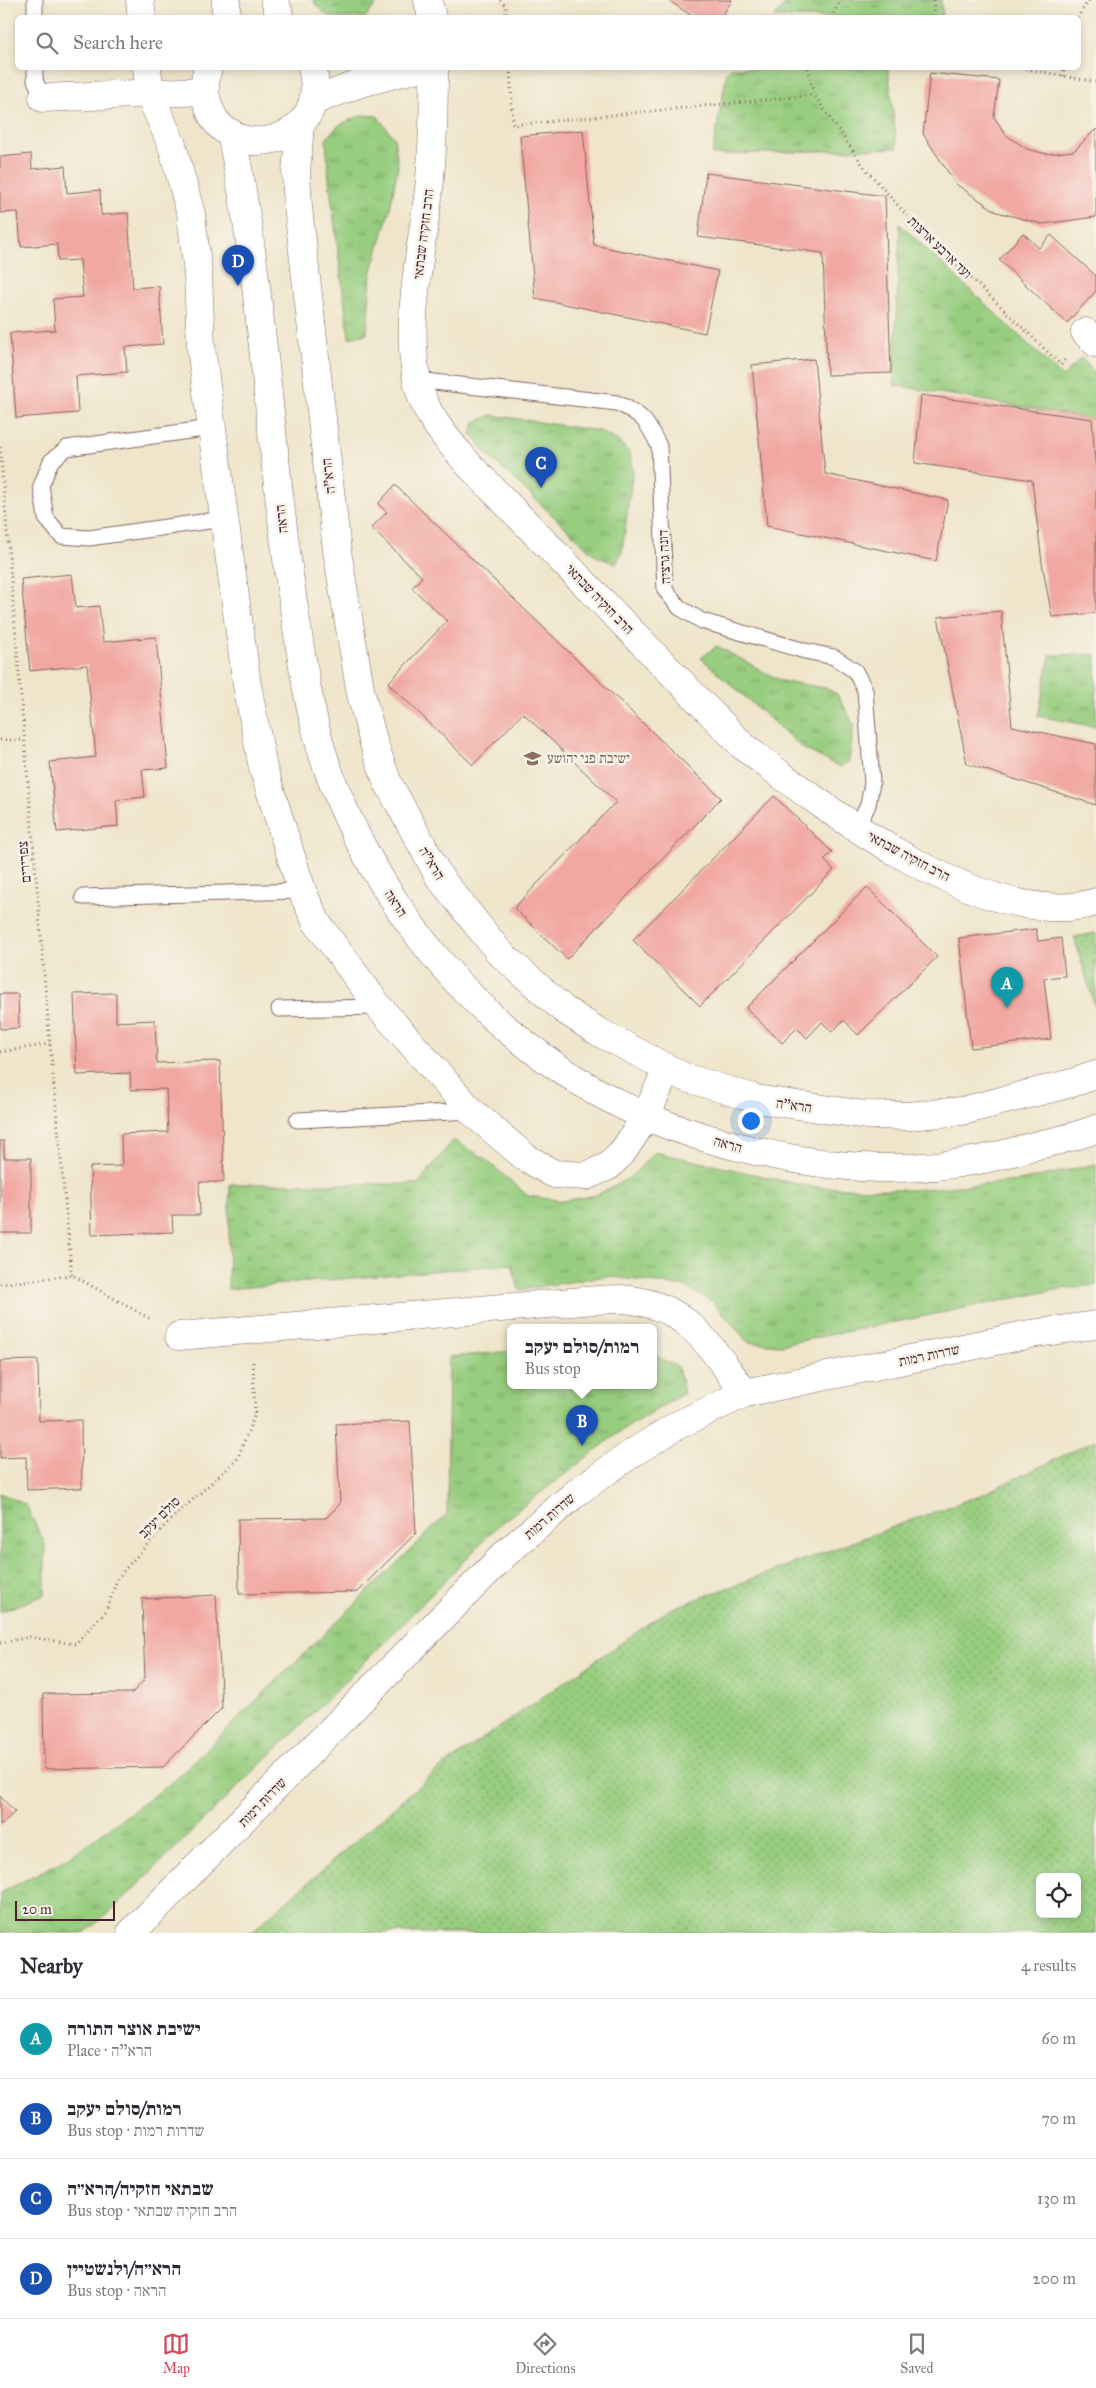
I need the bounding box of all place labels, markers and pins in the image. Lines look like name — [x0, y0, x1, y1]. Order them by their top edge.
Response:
pin: D — [222, 245, 254, 286]
pin: C — [525, 447, 557, 488]
school or university icon: ישיבת פני יהושע — [523, 748, 543, 768]
place label: ישיבת פני יהושע — [547, 750, 630, 767]
pin: A — [991, 967, 1023, 1008]
pin: B — [566, 1405, 598, 1446]

